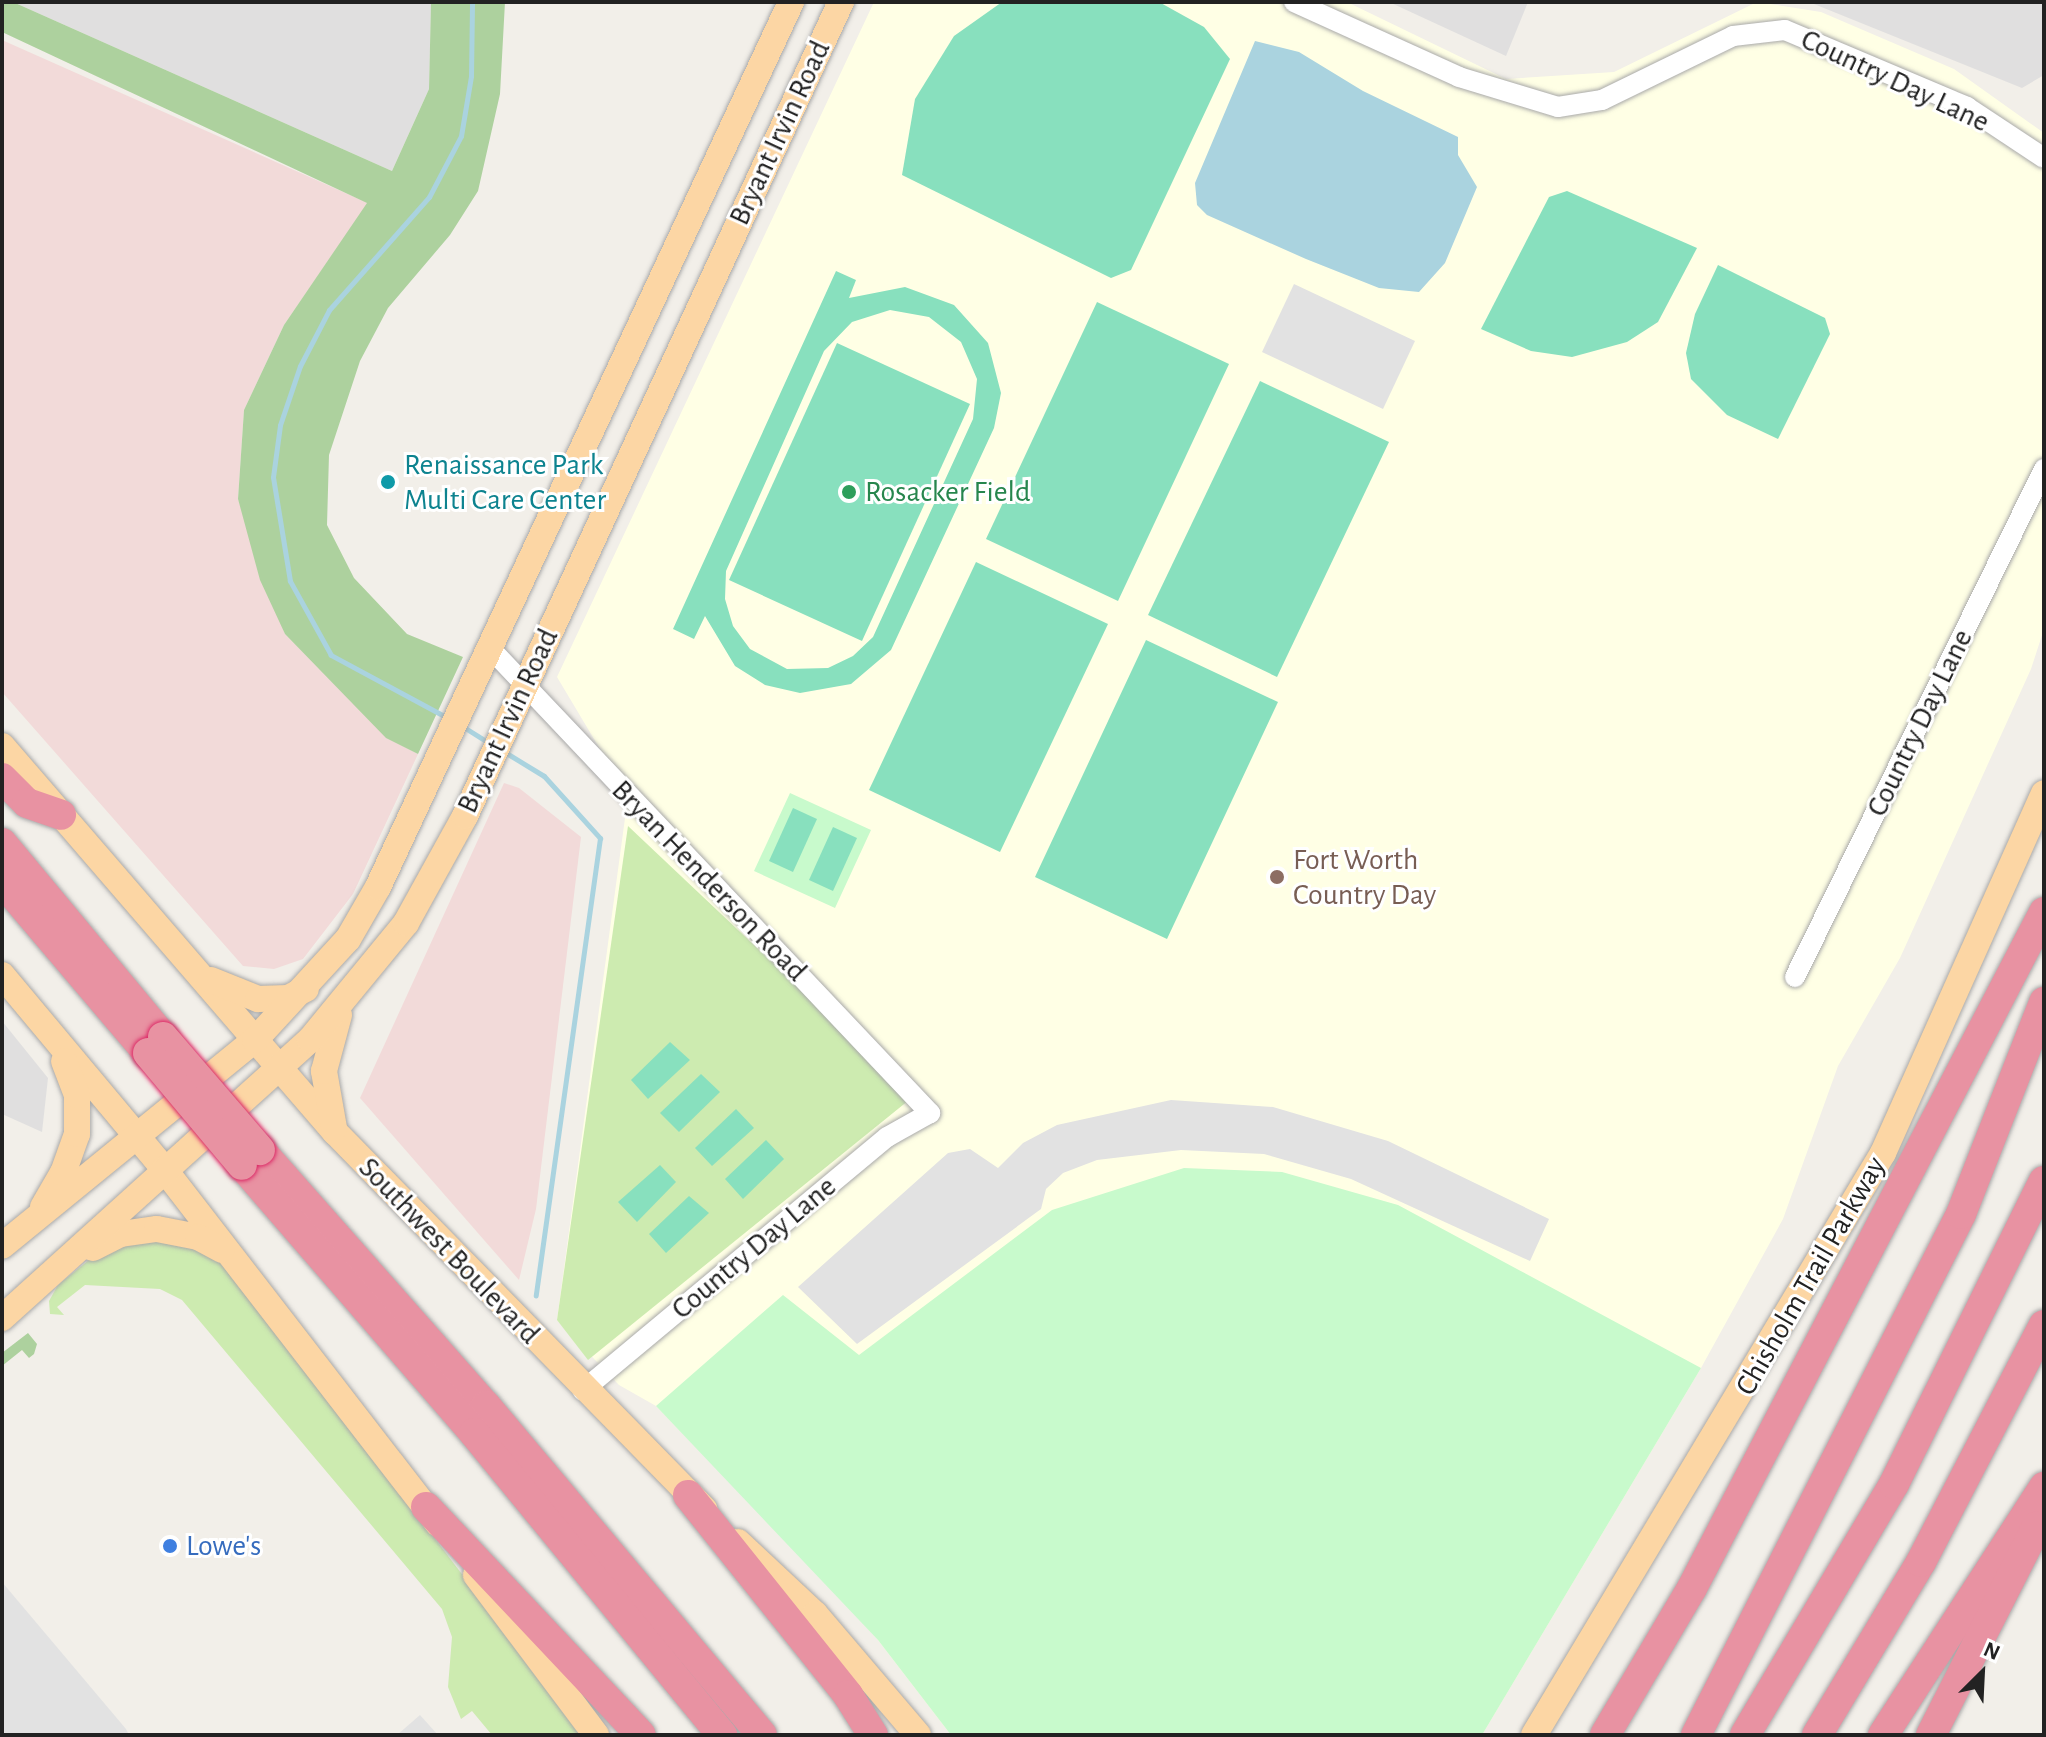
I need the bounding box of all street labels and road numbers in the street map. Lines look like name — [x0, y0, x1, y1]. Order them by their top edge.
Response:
street label: Country Day Lane — [1795, 22, 1995, 140]
street label: Bryant Irvin Road — [722, 35, 838, 231]
street label: Bryant Irvin Road — [450, 623, 566, 819]
street label: Country Day Lane — [1859, 624, 1981, 822]
street label: Bryan Henderson Road — [604, 773, 814, 989]
street label: Southwest Boulevard — [351, 1150, 547, 1352]
street label: Chisholm Trail Parkway — [1728, 1150, 1894, 1402]
street label: Country Day Lane — [664, 1169, 844, 1327]

